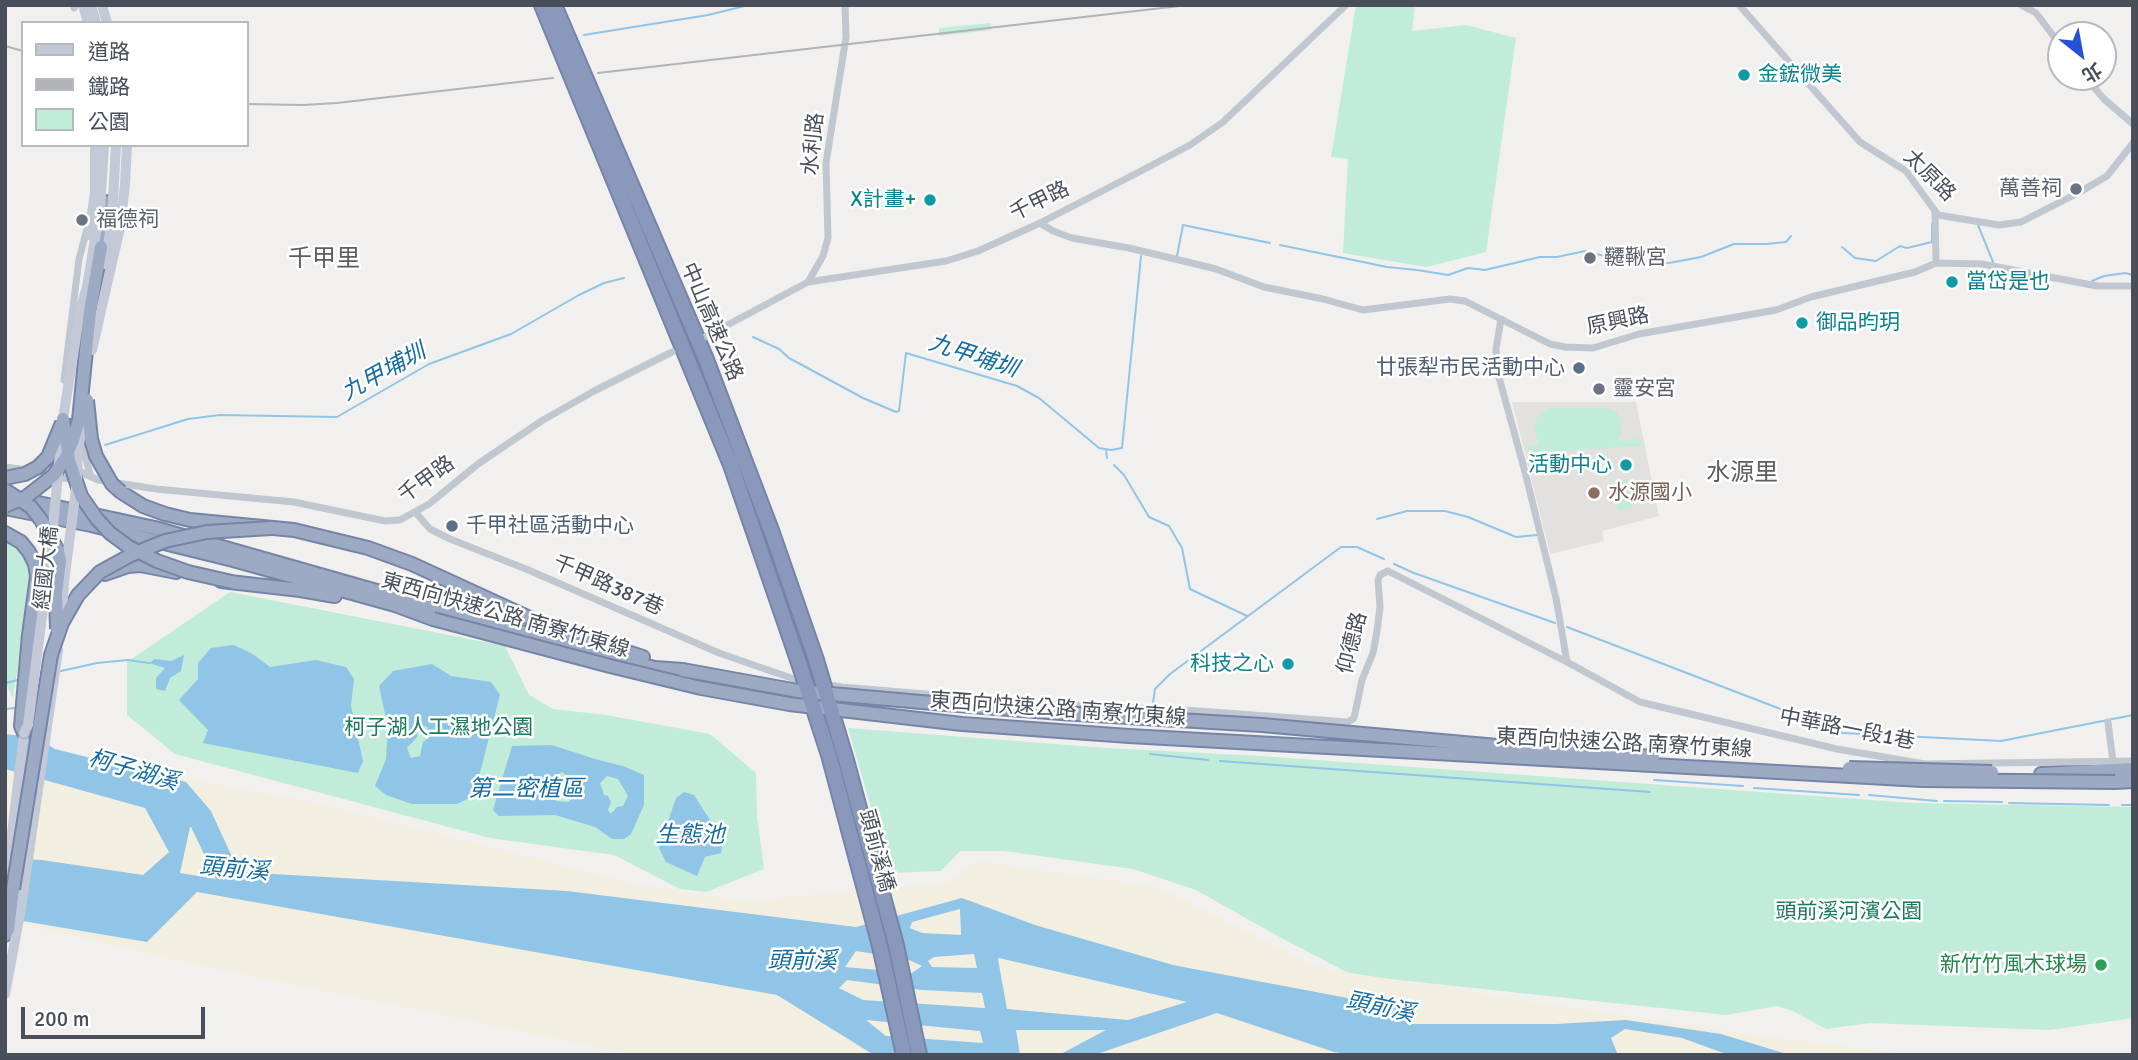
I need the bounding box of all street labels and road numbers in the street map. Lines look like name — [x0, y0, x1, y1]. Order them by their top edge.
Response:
street label: 水利路 — [798, 111, 830, 177]
street label: 太原路 — [1898, 145, 1960, 207]
street label: 千甲路 — [1006, 177, 1074, 227]
street label: 中山高速公路 — [675, 259, 747, 385]
street label: 原興路 — [1585, 303, 1651, 341]
street label: 千甲路 — [394, 451, 460, 509]
street label: 經國大橋 — [30, 525, 64, 611]
street label: 千甲路387巷 — [549, 550, 667, 622]
street label: 東西向快速公路 南寮竹東線 — [378, 569, 632, 663]
street label: 仰德路 — [1333, 609, 1373, 677]
street label: 東西向快速公路 南寮竹東線 — [929, 688, 1187, 732]
street label: 中華路一段1巷 — [1777, 705, 1917, 755]
street label: 東西向快速公路 南寮竹東線 — [1495, 725, 1753, 763]
street label: 頭前溪橋 — [853, 807, 899, 895]

